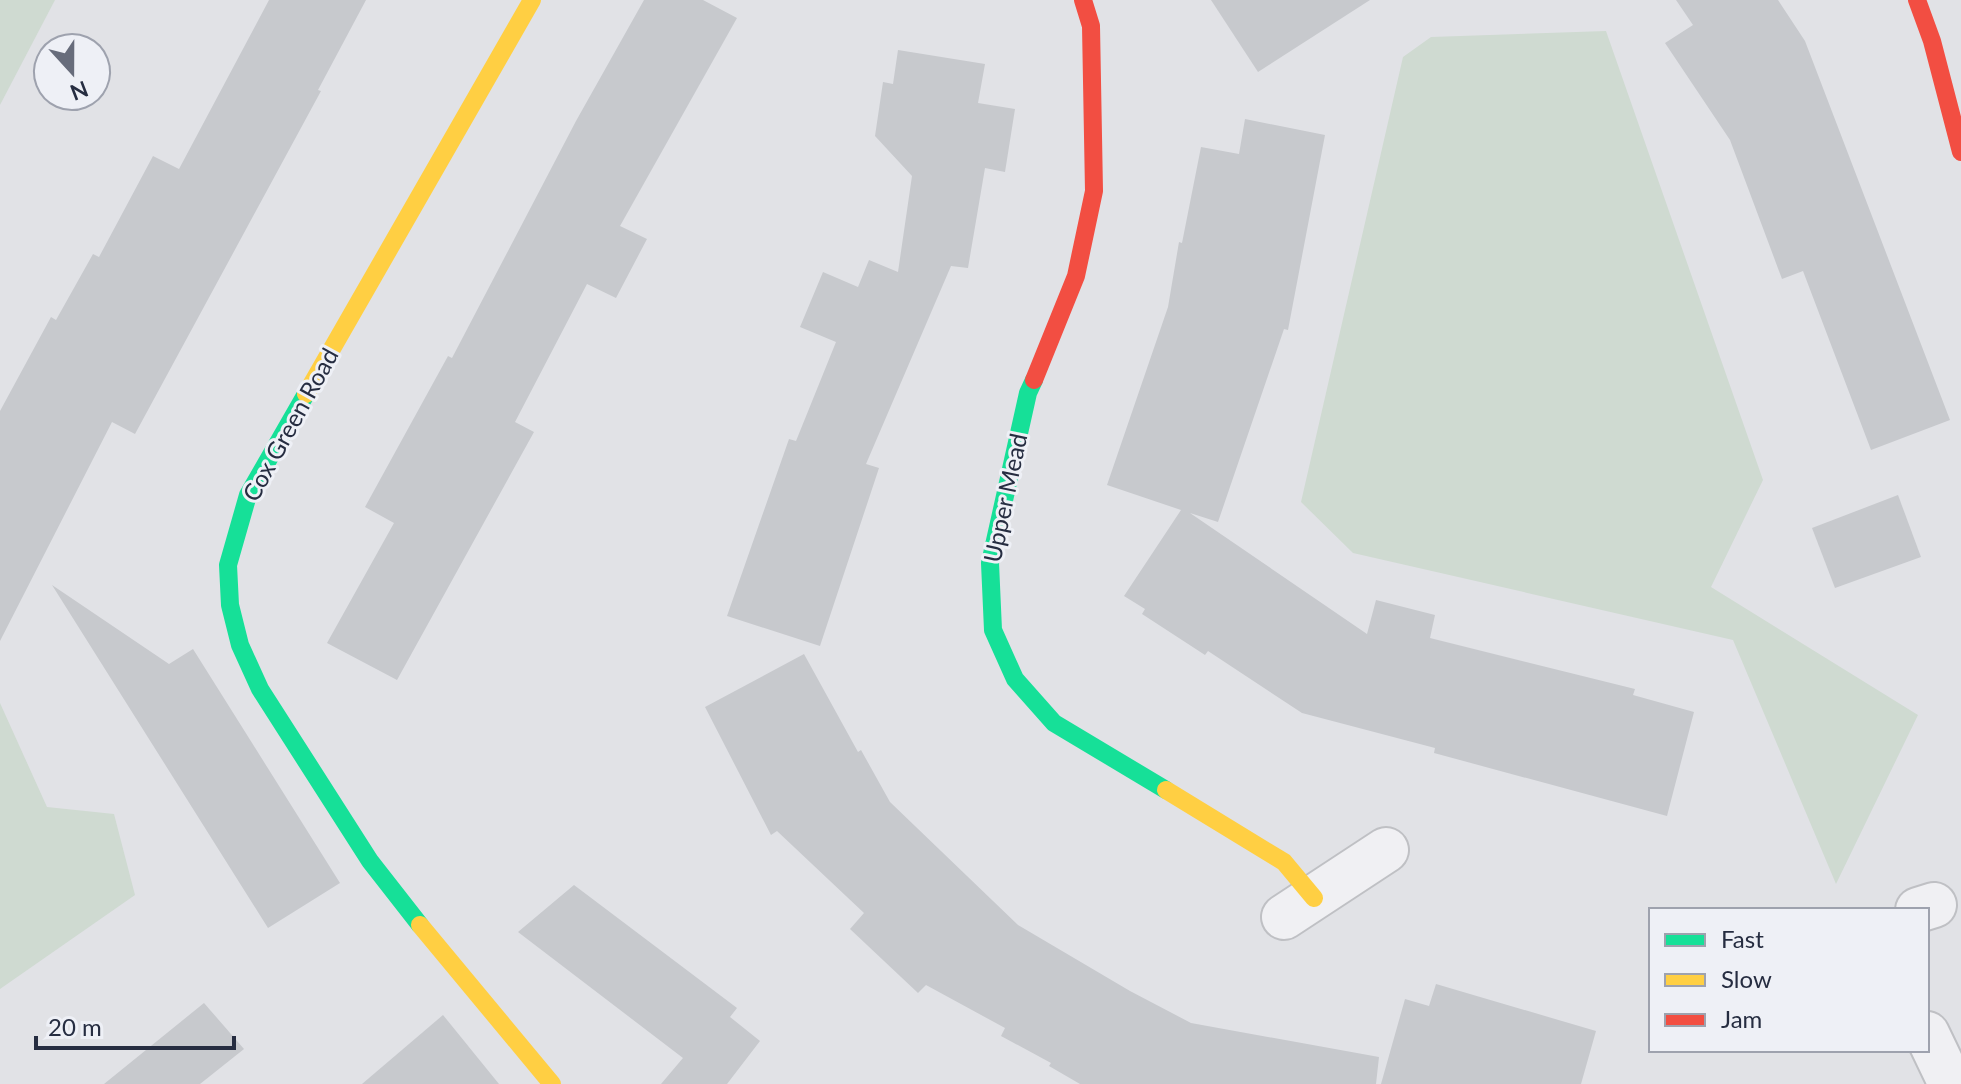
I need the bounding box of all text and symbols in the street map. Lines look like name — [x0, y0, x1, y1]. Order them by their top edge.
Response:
north arrow — [32, 32, 112, 112]
text: N — [67, 75, 92, 107]
street label: Cox Green Road — [236, 343, 344, 506]
street label: Upper Mead — [977, 431, 1032, 565]
legend — [1649, 908, 1929, 1052]
text: Fast — [1721, 924, 1764, 953]
text: Slow — [1721, 964, 1772, 993]
scale bar — [36, 1000, 234, 1050]
text: Jam — [1721, 1004, 1762, 1033]
text: 20 m — [48, 1012, 102, 1041]

